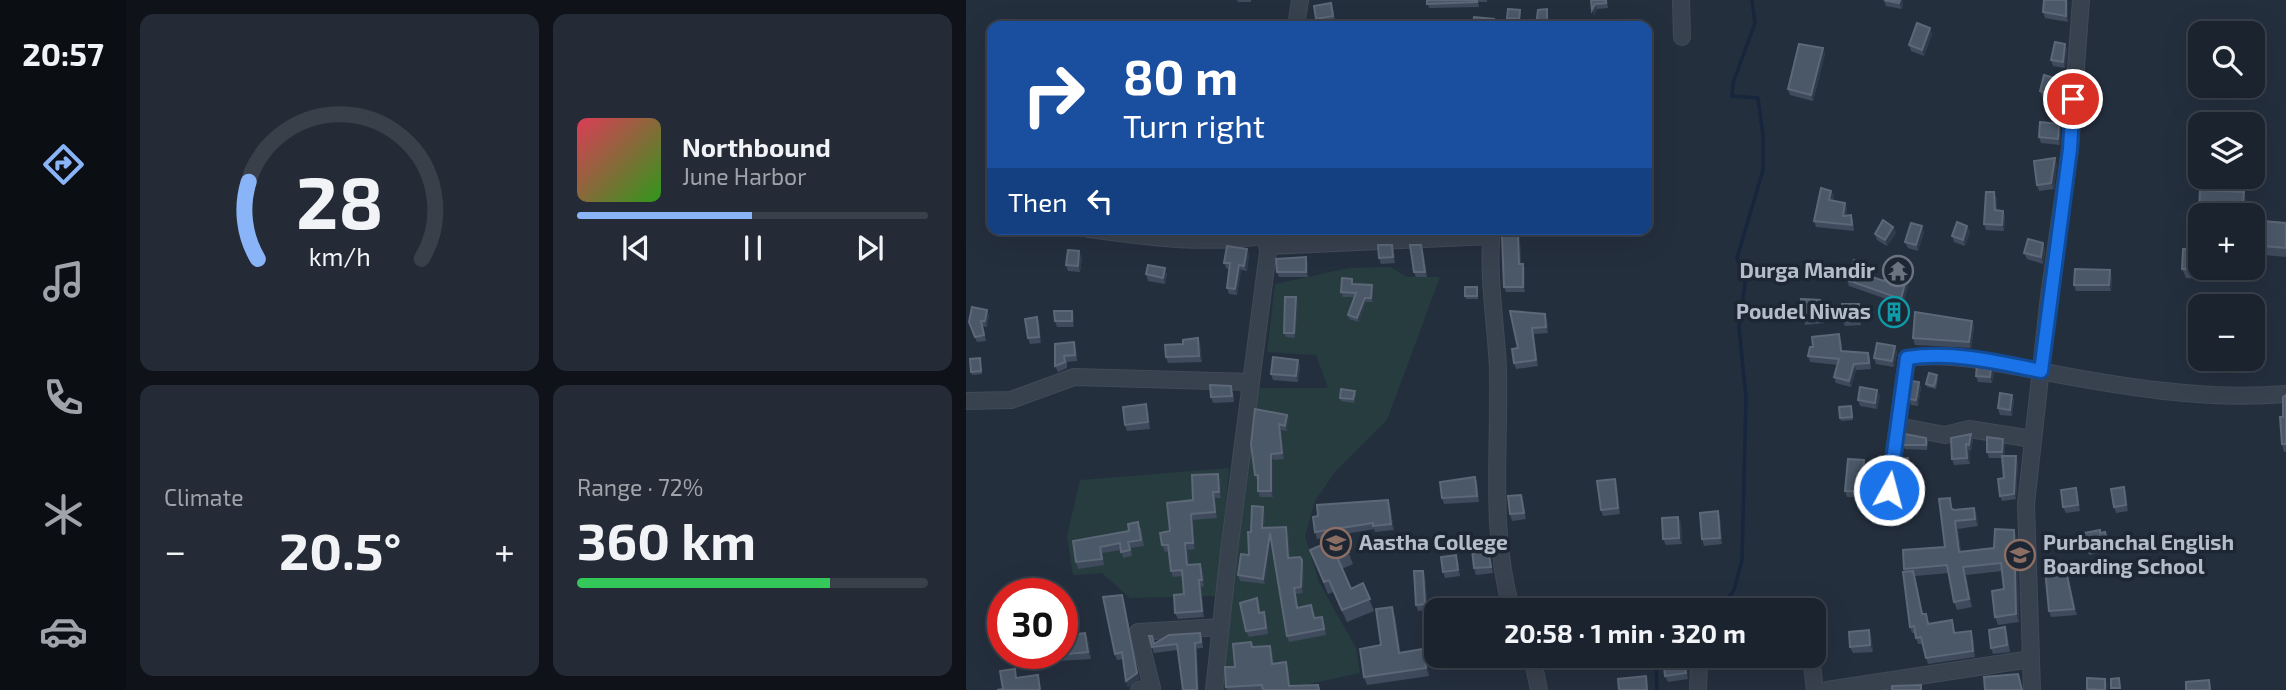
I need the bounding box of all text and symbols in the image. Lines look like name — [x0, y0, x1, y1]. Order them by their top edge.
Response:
map controls — [2188, 21, 2265, 371]
button: search — [2188, 21, 2265, 98]
text: 20:57 — [22, 34, 104, 72]
text: 80 m — [1123, 46, 1238, 105]
icon: right — [1008, 49, 1099, 140]
pin — [2043, 69, 2103, 129]
icon: arrive — [2054, 80, 2092, 118]
text: Turn right — [1123, 106, 1265, 144]
button: layers — [2188, 112, 2265, 189]
text: Northbound — [682, 131, 831, 162]
icon: directions — [39, 140, 88, 189]
text: 28 — [296, 156, 383, 244]
text: June Harbor — [682, 162, 806, 190]
icon: left — [1081, 182, 1119, 220]
text: Then — [1008, 186, 1067, 217]
button: + — [2188, 203, 2265, 280]
icon: previous — [617, 229, 655, 267]
icon: pause — [734, 229, 772, 267]
icon: next — [851, 229, 889, 267]
text: km/h — [308, 241, 371, 271]
temple icon: Durga Mandir — [1881, 254, 1915, 288]
icon: music — [39, 257, 88, 306]
place label: Durga Mandir — [1740, 257, 1875, 282]
button: − — [2188, 294, 2265, 371]
building icon: Poudel Niwas — [1877, 295, 1911, 329]
place label: Poudel Niwas — [1736, 298, 1871, 323]
icon: phone — [39, 373, 88, 422]
position arrow — [1852, 453, 1926, 527]
text: Range · 72% — [577, 473, 703, 501]
text: Climate — [164, 483, 244, 511]
icon: climate — [39, 490, 88, 539]
text: 360 km — [577, 508, 756, 570]
text: 20.5° — [279, 518, 401, 580]
school or university icon: Aastha College — [1319, 526, 1353, 560]
text: − — [164, 527, 186, 573]
text: + — [494, 527, 515, 573]
place label: Aastha College — [1359, 529, 1508, 554]
place label: Purbanchal English Boarding School — [2043, 529, 2234, 578]
school or university icon: Purbanchal English Boarding School — [2003, 538, 2037, 572]
speed limit sign: 30 — [987, 578, 1078, 669]
icon: car — [39, 607, 88, 656]
text: 20:58 · 1 min · 320 m — [1504, 617, 1746, 648]

